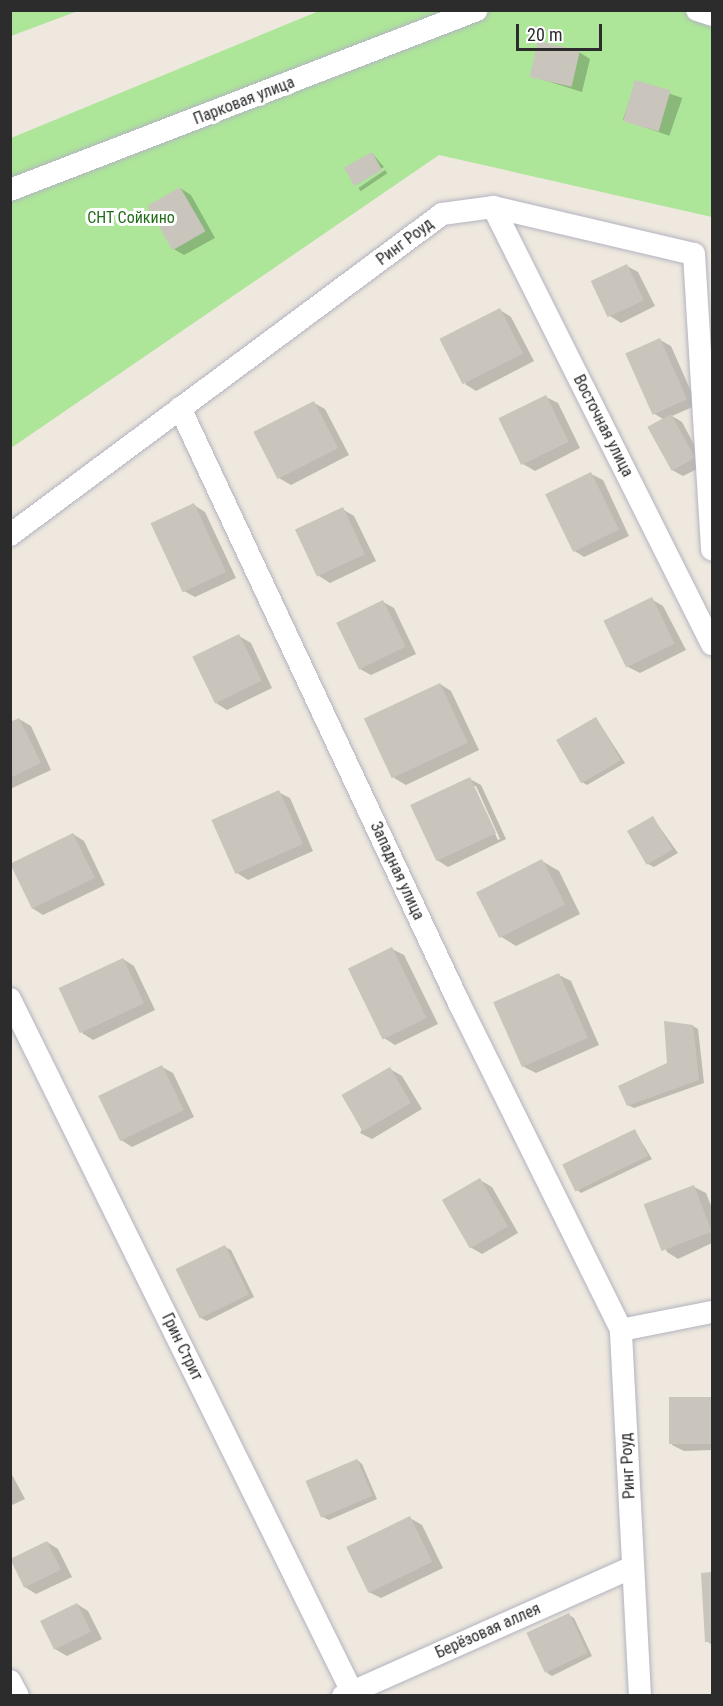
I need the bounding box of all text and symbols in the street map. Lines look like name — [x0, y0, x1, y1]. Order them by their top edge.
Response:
scale bar — [519, 12, 604, 50]
text: 20 m — [527, 24, 562, 45]
street label: Парковая улица — [191, 73, 297, 129]
park label: СНТ Сойкино — [87, 208, 175, 228]
street label: Ринг Роуд — [373, 214, 437, 270]
street label: Восточная улица — [569, 372, 637, 480]
street label: Западная улица — [366, 819, 428, 923]
street label: Грин Стрит — [157, 1310, 207, 1384]
street label: Ринг Роуд — [617, 1432, 639, 1500]
street label: Берёзовая аллея — [432, 1599, 544, 1663]

